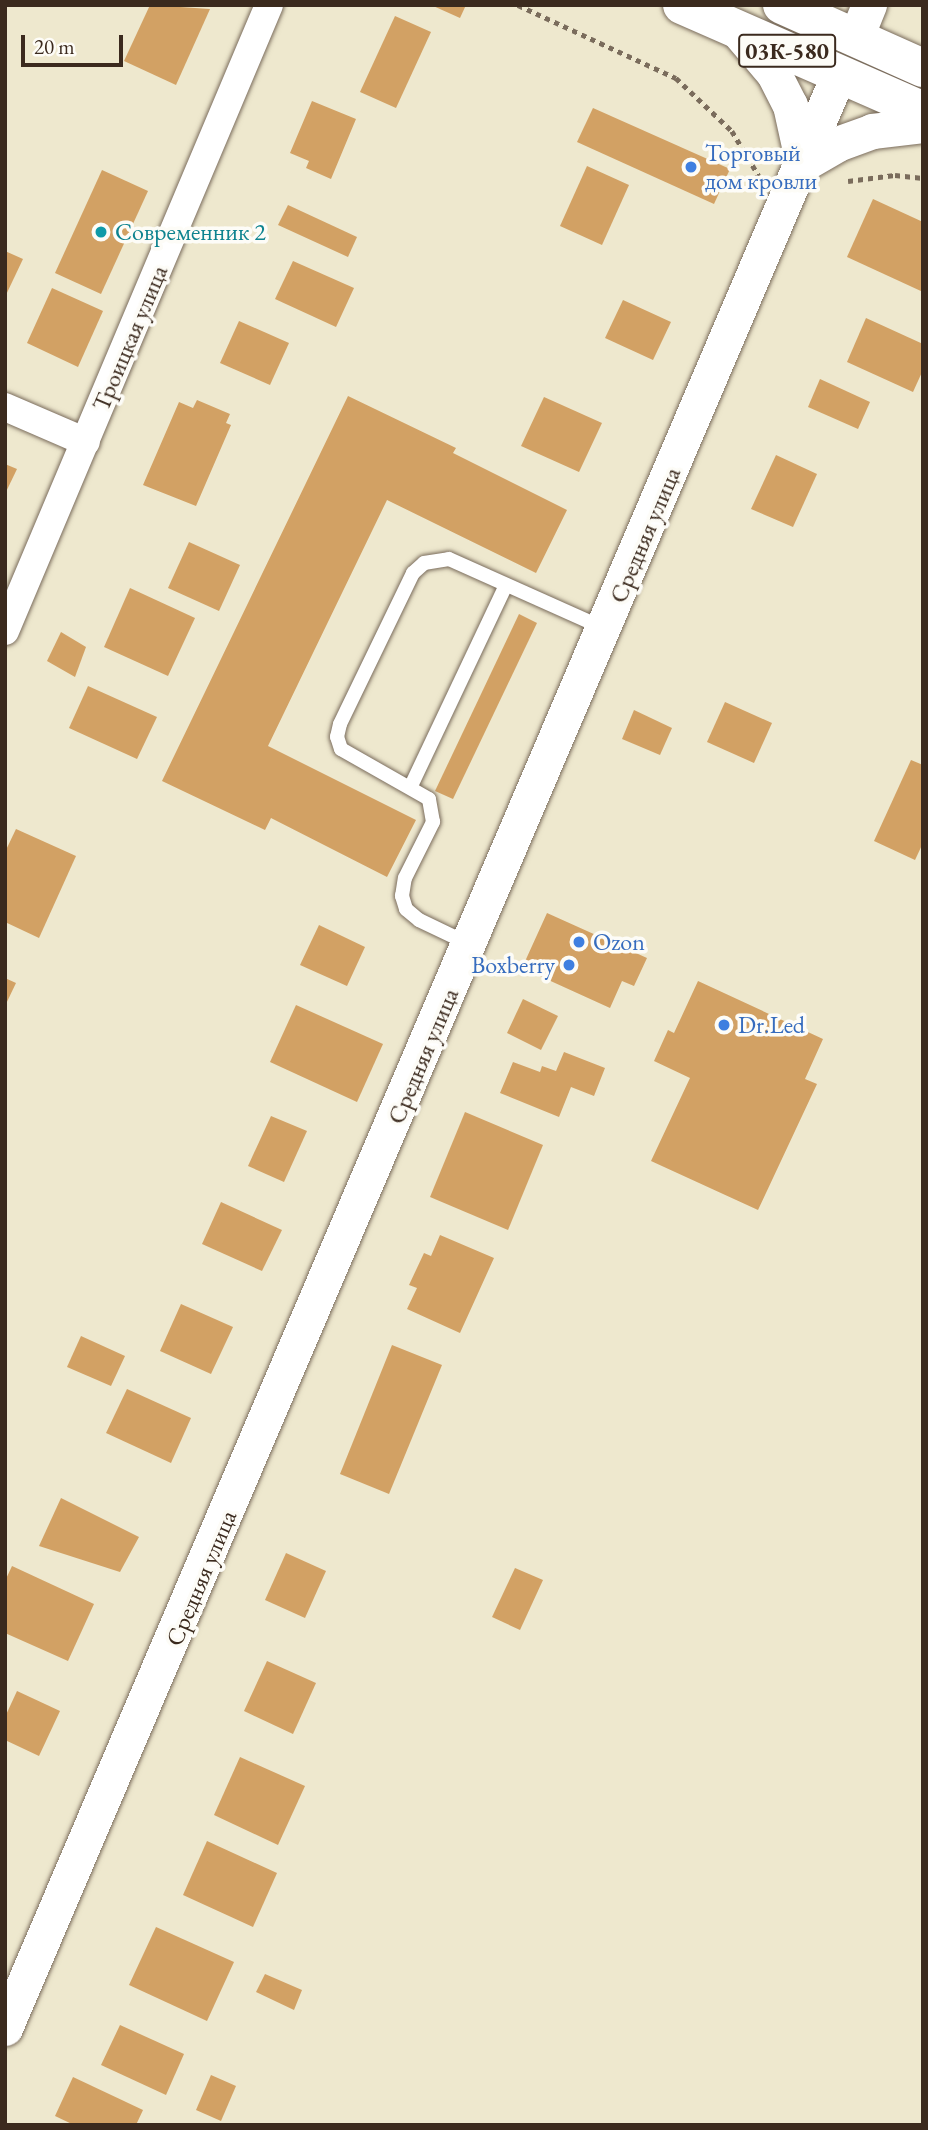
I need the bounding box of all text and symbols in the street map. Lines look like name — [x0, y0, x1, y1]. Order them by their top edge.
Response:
scale bar — [24, 21, 126, 65]
road number: 03К-580 — [738, 32, 836, 70]
text: 20 m — [34, 33, 75, 60]
place label: Торговый дом кровли — [705, 139, 817, 195]
marker: Торговый дом кровли — [683, 159, 699, 175]
place label: Современник 2 — [115, 218, 266, 246]
marker: Современник 2 — [93, 224, 109, 240]
street label: Троицкая улица — [86, 261, 174, 415]
street label: Средняя улица — [603, 463, 687, 607]
place label: Ozon — [593, 928, 645, 956]
marker: Ozon — [571, 934, 587, 950]
place label: Boxberry — [471, 951, 555, 979]
marker: Boxberry — [561, 957, 577, 973]
street label: Средняя улица — [381, 984, 465, 1128]
place label: Dr.Led — [738, 1011, 805, 1039]
marker: Dr.Led — [716, 1017, 732, 1033]
street label: Средняя улица — [159, 1506, 243, 1650]

